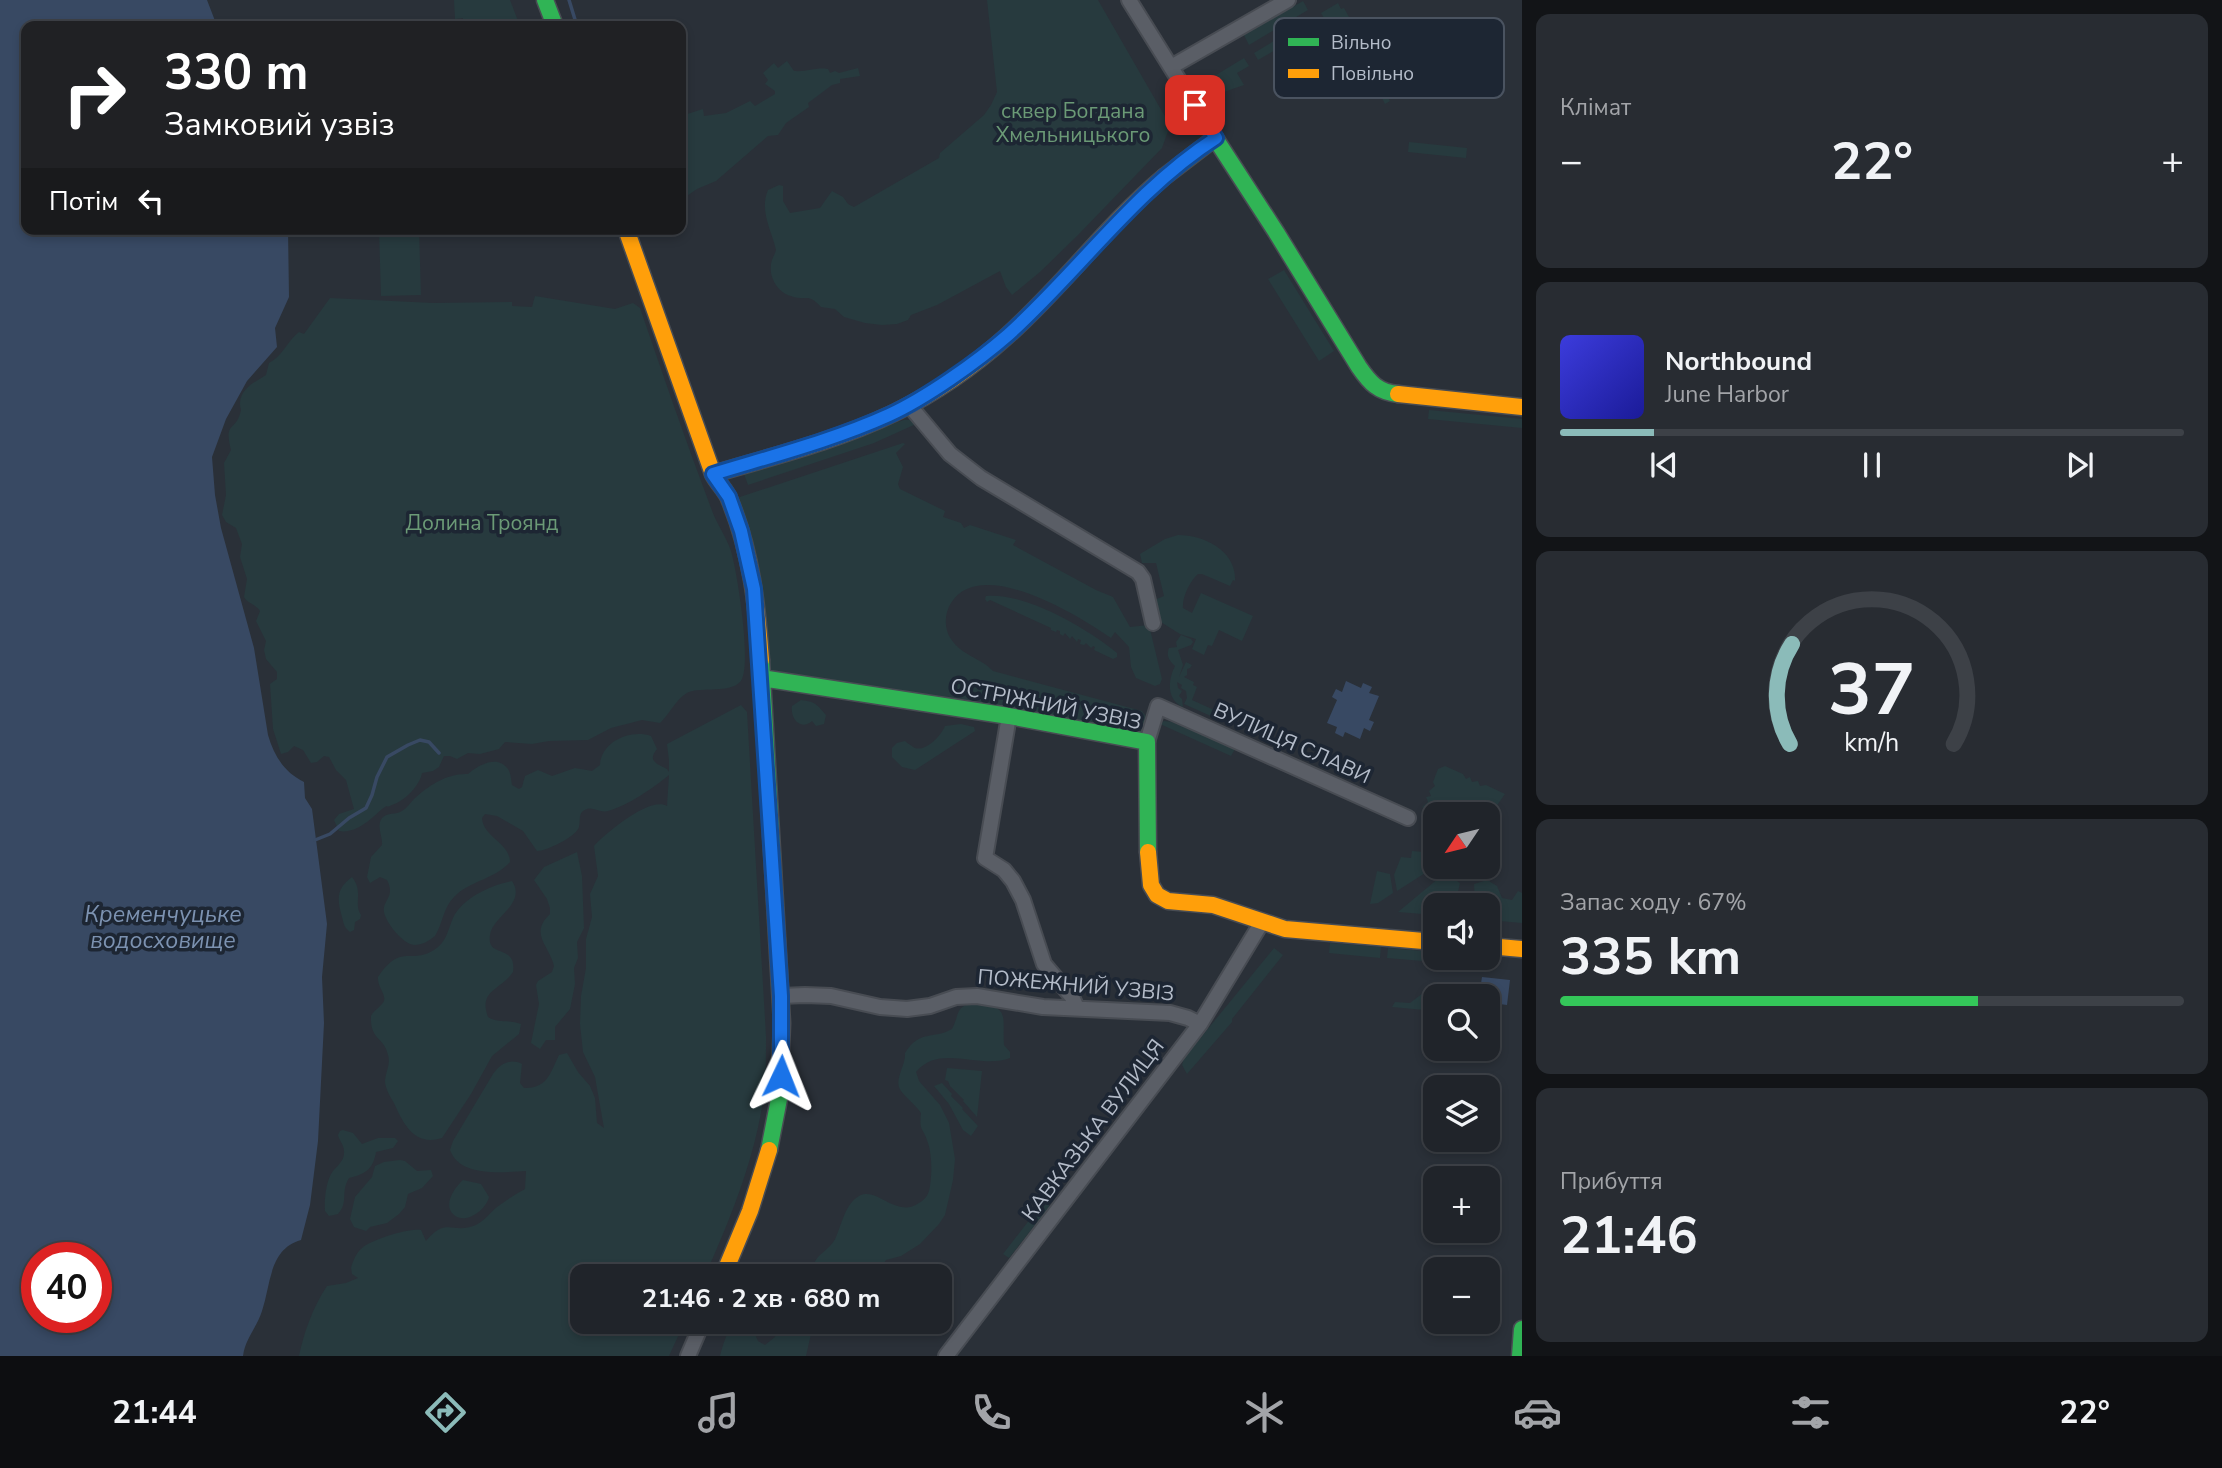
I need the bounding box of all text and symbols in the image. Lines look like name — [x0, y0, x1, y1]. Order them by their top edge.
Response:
legend — [1274, 18, 1504, 98]
text: Вільно — [1331, 30, 1391, 56]
text: 330 m — [164, 39, 308, 106]
icon: right — [49, 49, 140, 140]
text: Повільно — [1331, 61, 1414, 87]
pin — [1165, 75, 1225, 135]
icon: arrive — [1176, 86, 1214, 124]
text: Клімат — [1560, 92, 1631, 123]
park label: сквер Богдана Хмельницького — [996, 97, 1150, 149]
text: Замковий узвіз — [164, 103, 395, 146]
text: 22° — [1831, 126, 1913, 197]
text: − — [1560, 136, 1583, 187]
text: + — [2161, 136, 2184, 187]
icon: left — [132, 182, 170, 220]
text: Потім — [49, 184, 118, 219]
text: Northbound — [1665, 344, 1812, 379]
text: June Harbor — [1665, 379, 1789, 410]
icon: previous — [1645, 446, 1683, 484]
icon: pause — [1853, 446, 1891, 484]
icon: next — [2061, 446, 2099, 484]
park label: Долина Троянд — [406, 509, 558, 537]
text: 37 — [1828, 640, 1916, 740]
street label: ОСТРІЖНИЙ УЗВІЗ — [948, 672, 1144, 736]
street label: ВУЛИЦЯ СЛАВИ — [1209, 696, 1375, 790]
text: km/h — [1844, 726, 1900, 760]
north arrow — [1423, 802, 1500, 878]
map controls — [1423, 802, 1500, 1334]
text: Запас ходу · 67% — [1560, 887, 1747, 918]
button: sound — [1423, 893, 1500, 970]
water label: Кременчуцьке водосховище — [84, 899, 242, 956]
text: 335 km — [1560, 921, 1741, 992]
street label: ПОЖЕЖНИЙ УЗВІЗ — [977, 962, 1175, 1008]
button: search — [1423, 984, 1500, 1061]
street label: КАВКАЗЬКА ВУЛИЦЯ — [1015, 1033, 1171, 1227]
position arrow — [744, 1039, 818, 1113]
button: layers — [1423, 1075, 1500, 1152]
button: + — [1423, 1166, 1500, 1243]
text: Прибуття — [1560, 1166, 1663, 1197]
text: 21:46 — [1560, 1200, 1698, 1271]
speed limit sign: 40 — [21, 1242, 112, 1333]
button: − — [1423, 1257, 1500, 1334]
text: 21:46 · 2 хв · 680 m — [642, 1281, 880, 1316]
icon: directions — [421, 1388, 470, 1437]
icon: music — [694, 1388, 743, 1437]
icon: phone — [967, 1388, 1016, 1437]
icon: climate — [1240, 1388, 1289, 1437]
icon: car — [1513, 1388, 1562, 1437]
icon: filters — [1786, 1388, 1835, 1437]
text: 21:44 — [112, 1391, 197, 1434]
text: 22° — [2059, 1391, 2110, 1434]

